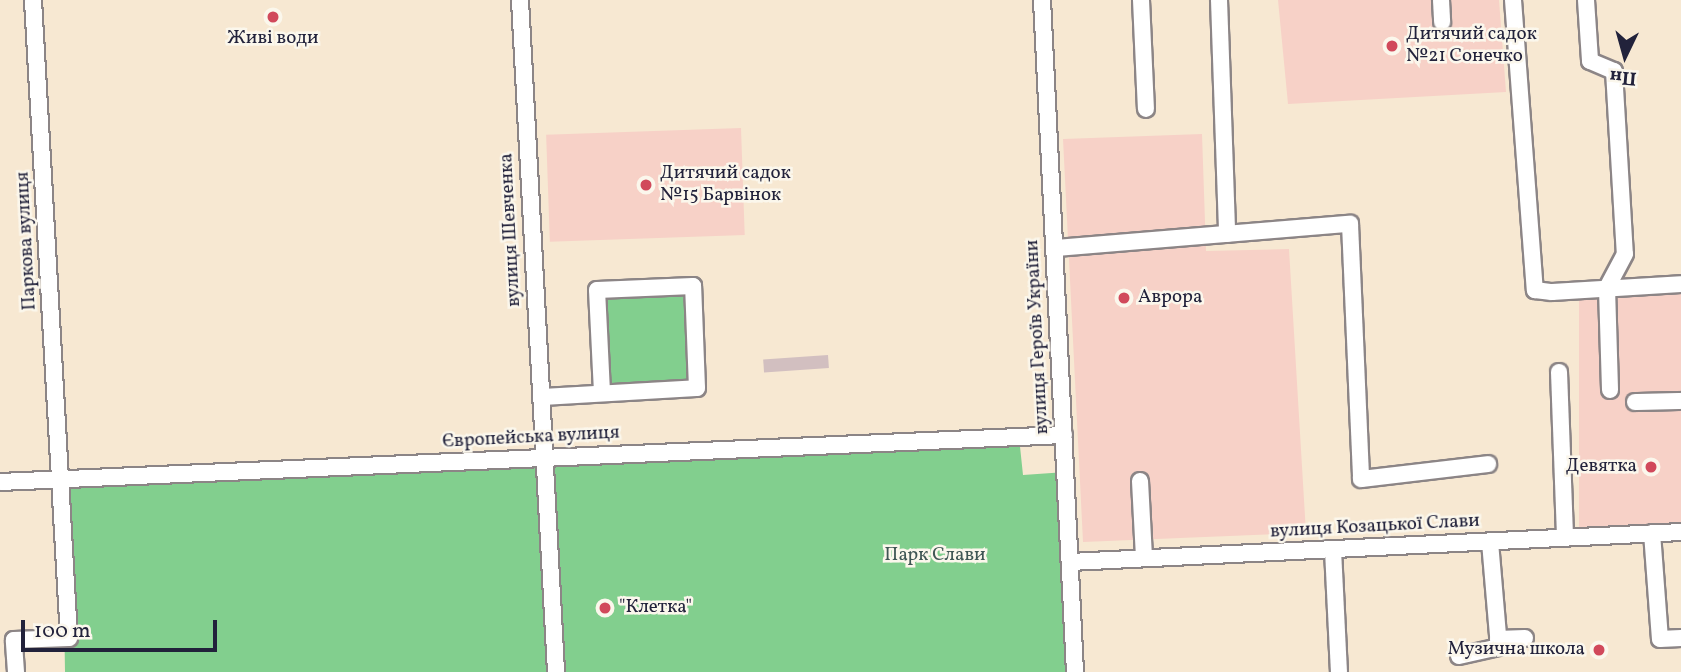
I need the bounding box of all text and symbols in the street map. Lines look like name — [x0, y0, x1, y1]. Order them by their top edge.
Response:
marker: Живі води — [265, 9, 281, 25]
north arrow — [1590, 21, 1660, 91]
place label: Дитячий садок №21 Сонечко — [1406, 24, 1537, 68]
place label: Живі води — [227, 28, 319, 50]
marker: Дитячий садок №21 Сонечко — [1384, 38, 1400, 54]
text: Пн — [1609, 63, 1638, 91]
street label: вулиця Шевченка — [496, 153, 526, 307]
place label: Дитячий садок №15 Барвінок — [660, 163, 791, 207]
street label: Паркова вулиця — [12, 171, 42, 311]
marker: Дитячий садок №15 Барвінок — [638, 177, 654, 193]
street label: вулиця Героїв України — [1022, 239, 1054, 435]
place label: Аврора — [1138, 287, 1202, 309]
marker: Аврора — [1116, 290, 1132, 306]
street label: Європейська вулиця — [442, 422, 620, 454]
place label: Девятка — [1566, 456, 1637, 478]
marker: Девятка — [1643, 459, 1659, 475]
street label: вулиця Козацької Слави — [1270, 510, 1480, 544]
park label: Парк Слави — [884, 545, 986, 567]
place label: "Клетка" — [619, 597, 692, 619]
marker: "Клетка" — [597, 600, 613, 616]
scale bar — [24, 606, 220, 650]
text: 100 m — [34, 617, 91, 646]
place label: Музична школа — [1448, 639, 1585, 661]
marker: Музична школа — [1591, 642, 1607, 658]

